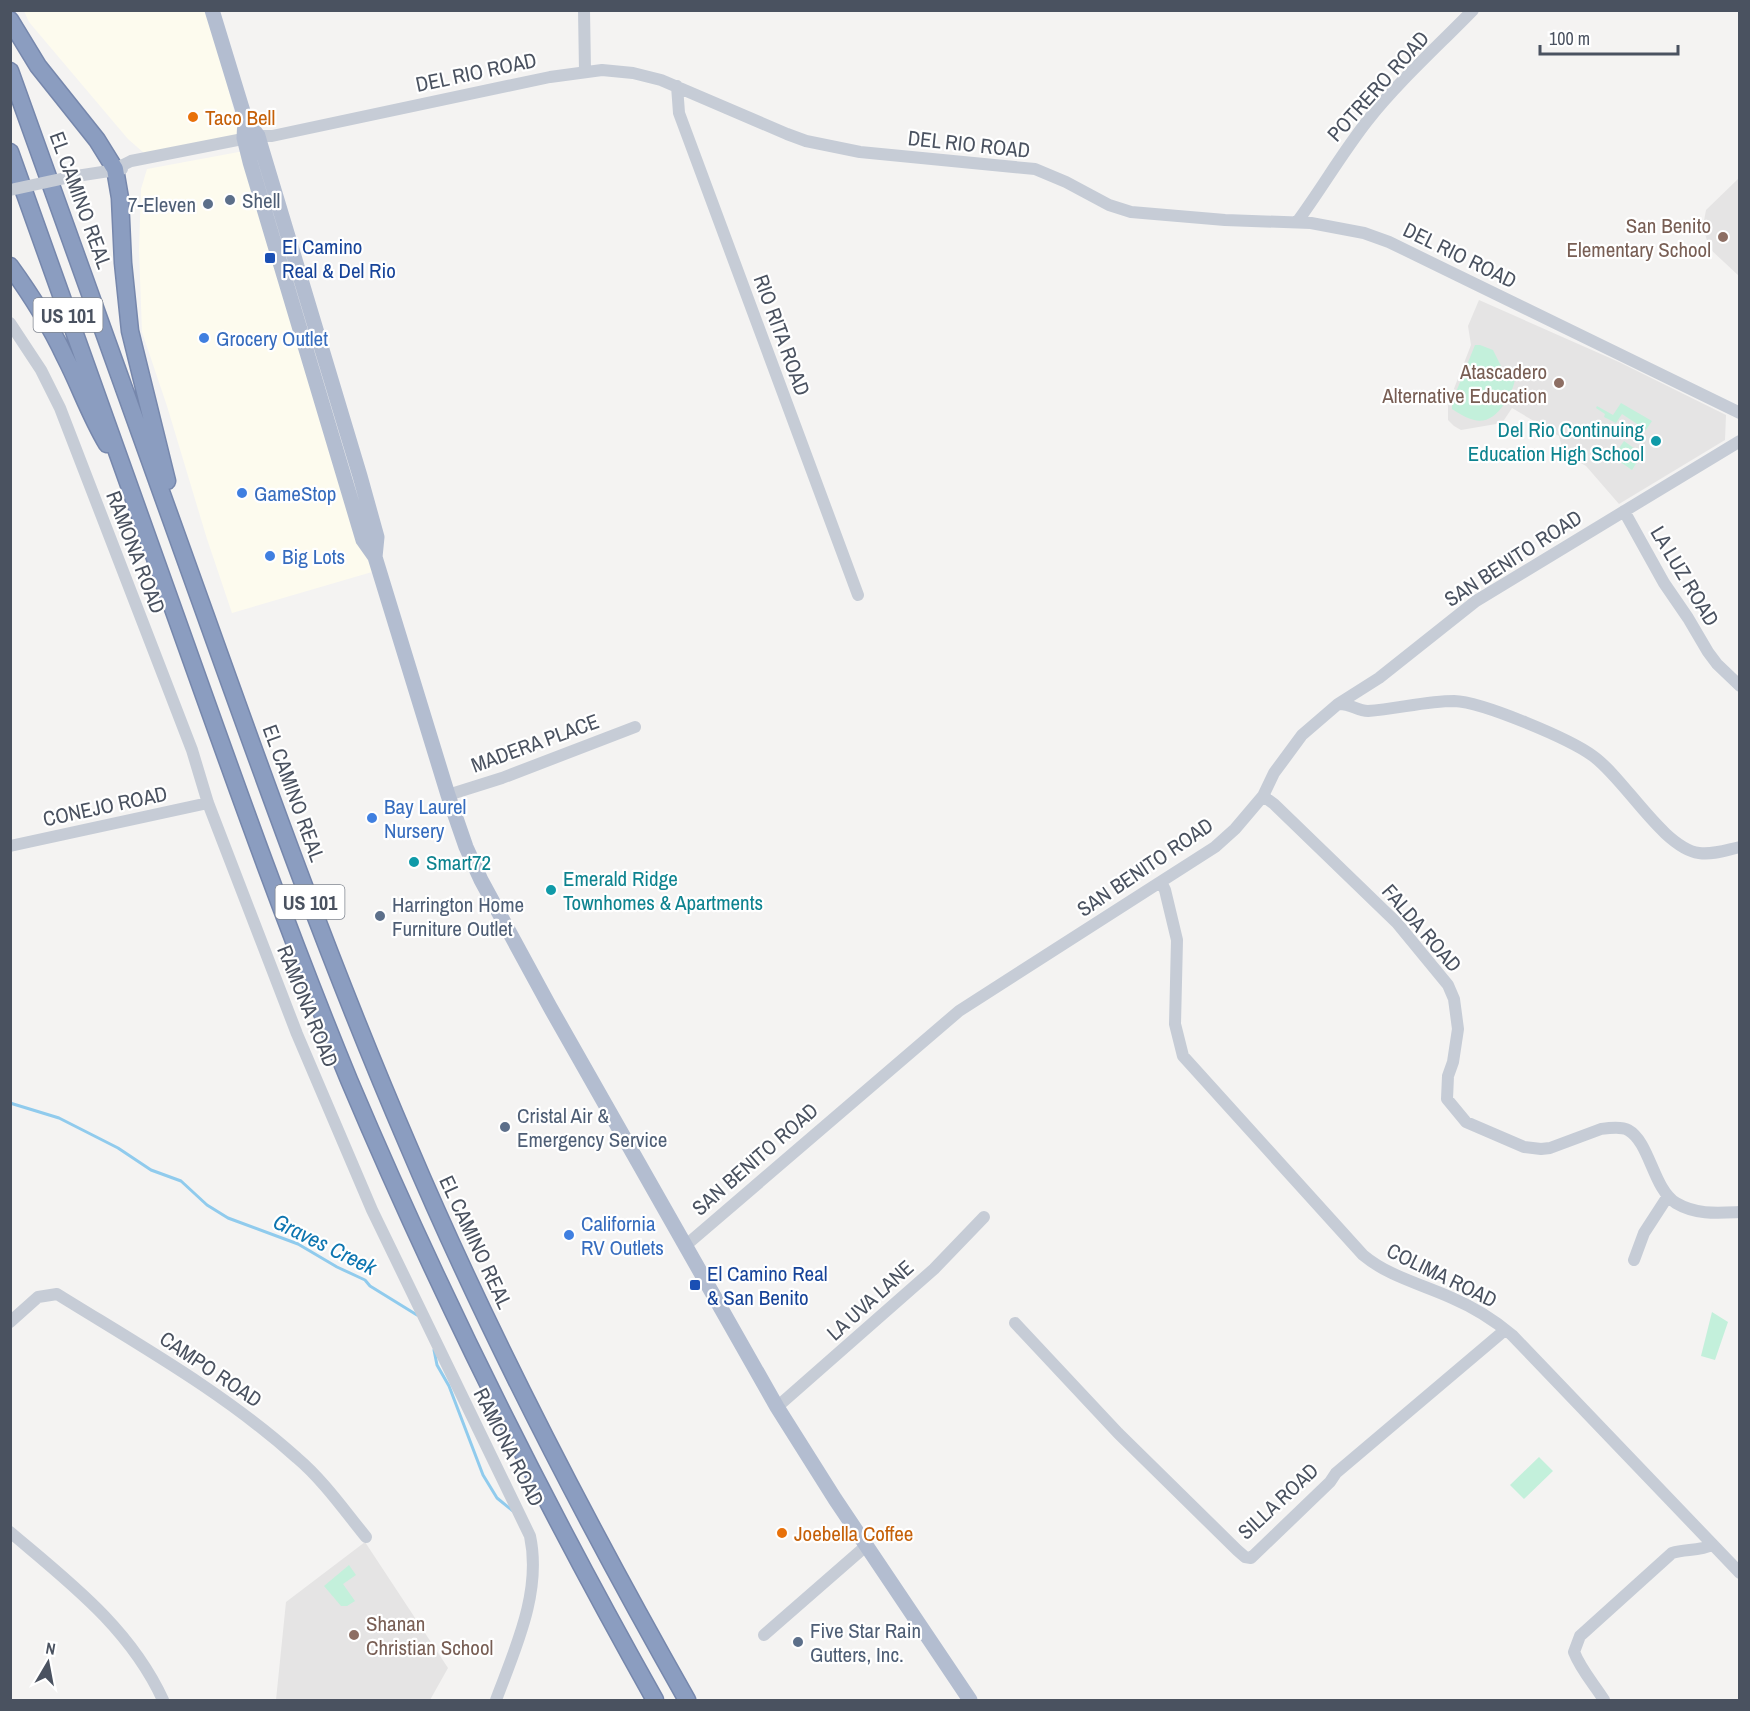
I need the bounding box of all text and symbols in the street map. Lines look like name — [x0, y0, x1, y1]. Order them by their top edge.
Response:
scale bar — [1540, 18, 1678, 56]
street label: POTRERO ROAD — [1320, 24, 1436, 148]
text: 100 m — [1549, 26, 1590, 51]
street label: DEL RIO ROAD — [413, 45, 539, 99]
place label: Taco Bell — [205, 103, 275, 132]
marker: Taco Bell — [186, 110, 200, 124]
street label: DEL RIO ROAD — [906, 123, 1032, 165]
street label: EL CAMINO REAL — [43, 127, 119, 273]
place label: Shell — [242, 186, 280, 215]
place label: 7-Eleven — [128, 190, 196, 219]
marker: Shell — [223, 193, 237, 207]
marker: 7-Eleven — [201, 197, 215, 211]
place label: San Benito Elementary School — [1566, 211, 1711, 264]
street label: DEL RIO ROAD — [1398, 215, 1522, 295]
marker: San Benito Elementary School — [1716, 230, 1730, 244]
place label: El Camino Real & Del Rio — [282, 232, 396, 285]
marker: El Camino Real & Del Rio — [263, 251, 277, 265]
street label: RIO RITA ROAD — [747, 270, 817, 400]
road number: US 101 — [34, 298, 103, 332]
place label: Grocery Outlet — [216, 324, 328, 353]
marker: Grocery Outlet — [197, 331, 211, 345]
place label: Atascadero Alternative Education — [1381, 357, 1547, 410]
marker: Atascadero Alternative Education — [1552, 376, 1566, 390]
place label: Del Rio Continuing Education High School — [1468, 415, 1644, 468]
marker: Del Rio Continuing Education High School — [1649, 434, 1663, 448]
place label: GameStop — [254, 479, 336, 508]
marker: GameStop — [235, 486, 249, 500]
street label: RAMONA ROAD — [99, 487, 173, 617]
street label: SAN BENITO ROAD — [1439, 503, 1587, 613]
street label: LA LUZ ROAD — [1644, 521, 1726, 631]
place label: Big Lots — [282, 542, 345, 571]
marker: Big Lots — [263, 549, 277, 563]
street label: MADERA PLACE — [467, 706, 603, 780]
street label: EL CAMINO REAL — [256, 720, 332, 866]
street label: CONEJO ROAD — [40, 779, 170, 833]
place label: Bay Laurel Nursery — [384, 792, 466, 845]
marker: Bay Laurel Nursery — [365, 811, 379, 825]
street label: SAN BENITO ROAD — [1071, 811, 1219, 923]
place label: Smart72 — [426, 848, 491, 877]
marker: Smart72 — [407, 855, 421, 869]
place label: Emerald Ridge Townhomes & Apartments — [563, 864, 763, 917]
street label: FALDA ROAD — [1376, 878, 1468, 978]
marker: Emerald Ridge Townhomes & Apartments — [544, 883, 558, 897]
road number: US 101 — [276, 885, 344, 919]
place label: Harrington Home Furniture Outlet — [392, 890, 524, 943]
marker: Harrington Home Furniture Outlet — [373, 909, 387, 923]
street label: RAMONA ROAD — [270, 941, 346, 1071]
street label: SAN BENITO ROAD — [686, 1096, 824, 1222]
place label: Cristal Air & Emergency Service — [517, 1101, 667, 1154]
marker: Cristal Air & Emergency Service — [498, 1120, 512, 1134]
street label: EL CAMINO REAL — [432, 1171, 520, 1314]
water label: Graves Creek — [268, 1206, 382, 1282]
place label: California RV Outlets — [581, 1209, 664, 1262]
marker: California RV Outlets — [562, 1228, 576, 1242]
street label: COLIMA ROAD — [1382, 1236, 1502, 1314]
street label: LA UVA LANE — [820, 1253, 920, 1347]
place label: El Camino Real & San Benito — [707, 1259, 828, 1312]
marker: El Camino Real & San Benito — [688, 1278, 702, 1292]
street label: CAMPO ROAD — [154, 1324, 268, 1414]
street label: RAMONA ROAD — [467, 1383, 551, 1511]
street label: SILLA ROAD — [1231, 1456, 1325, 1546]
place label: Joebella Coffee — [794, 1519, 913, 1548]
marker: Joebella Coffee — [775, 1526, 789, 1540]
place label: Shanan Christian School — [366, 1609, 493, 1662]
place label: Five Star Rain Gutters, Inc. — [810, 1616, 921, 1669]
marker: Shanan Christian School — [347, 1628, 361, 1642]
north arrow — [18, 1633, 78, 1693]
marker: Five Star Rain Gutters, Inc. — [791, 1635, 805, 1649]
text: N — [44, 1637, 57, 1660]

